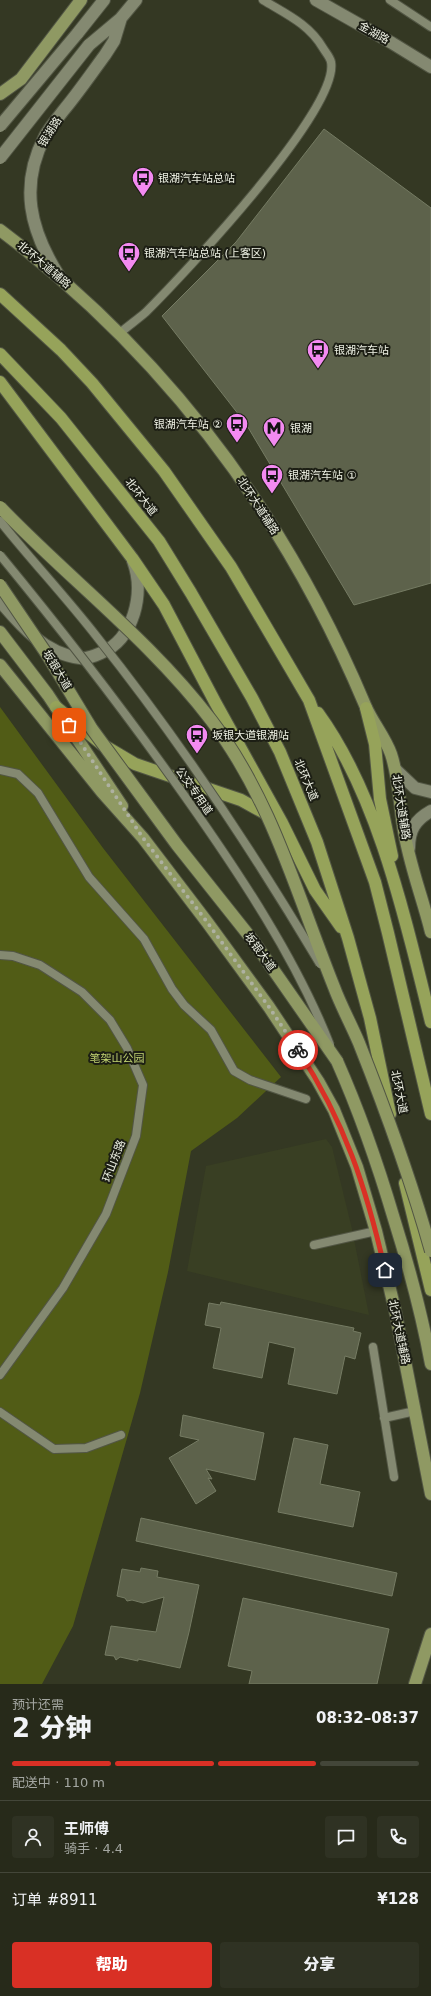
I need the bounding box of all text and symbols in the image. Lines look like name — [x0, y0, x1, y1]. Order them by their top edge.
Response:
street label: 金湖路 — [356, 19, 392, 47]
street label: 银湖路 — [36, 115, 64, 149]
bus stop icon: 银湖汽车站总站 — [130, 165, 156, 198]
place label: 银湖汽车站总站 — [158, 172, 235, 185]
street label: 北环大道辅路 — [15, 239, 73, 291]
bus stop icon: 银湖汽车站总站 (上客区) — [116, 240, 142, 273]
place label: 银湖汽车站总站 (上客区) — [144, 247, 266, 260]
bus stop icon: 银湖汽车站 — [305, 337, 331, 370]
place label: 银湖汽车站 — [334, 344, 389, 357]
bus stop icon: 银湖汽车站 ② — [224, 411, 250, 444]
metro station icon: 银湖 — [261, 415, 287, 448]
place label: 银湖汽车站 ② — [154, 418, 222, 431]
place label: 银湖 — [290, 422, 312, 435]
bus stop icon: 银湖汽车站 ① — [259, 462, 285, 495]
place label: 银湖汽车站 ① — [288, 469, 356, 482]
street label: 北环大道辅路 — [235, 475, 281, 537]
street label: 北环大道 — [122, 476, 160, 518]
street label: 坂银大道 — [40, 648, 74, 692]
pin — [52, 708, 86, 742]
icon: bag — [58, 714, 80, 736]
bus stop icon: 坂银大道银湖站 — [184, 722, 210, 755]
place label: 坂银大道银湖站 — [212, 729, 289, 742]
street label: 北环大道 — [291, 757, 321, 803]
street label: 公交专用道 — [173, 765, 215, 817]
street label: 北环大道辅路 — [389, 773, 413, 841]
street label: 坂银大道 — [242, 930, 278, 974]
courier — [278, 1030, 318, 1070]
icon: bike — [287, 1039, 309, 1061]
park label: 笔架山公园 — [90, 1052, 145, 1065]
street label: 北环大道 — [388, 1069, 410, 1115]
street label: 环山东路 — [100, 1138, 128, 1184]
pin — [368, 1253, 402, 1287]
icon: home — [374, 1259, 396, 1281]
street label: 北环大道辅路 — [386, 1298, 412, 1366]
text: 预计还需 — [12, 1697, 64, 1712]
text: 08:32–08:37 — [316, 1709, 419, 1727]
text: 2 分钟 — [12, 1713, 91, 1743]
text: 配送中 · 110 m — [12, 1775, 105, 1790]
button: person — [12, 1816, 54, 1858]
button: chat — [325, 1816, 367, 1858]
button: phone — [377, 1816, 419, 1858]
text: 王师傅 — [64, 1820, 109, 1838]
text: 骑手 · 4.4 — [64, 1841, 123, 1856]
text: ¥128 — [377, 1890, 419, 1908]
text: 订单 #8911 — [12, 1891, 98, 1909]
button: 帮助 — [12, 1942, 212, 1988]
button: 分享 — [220, 1942, 419, 1988]

